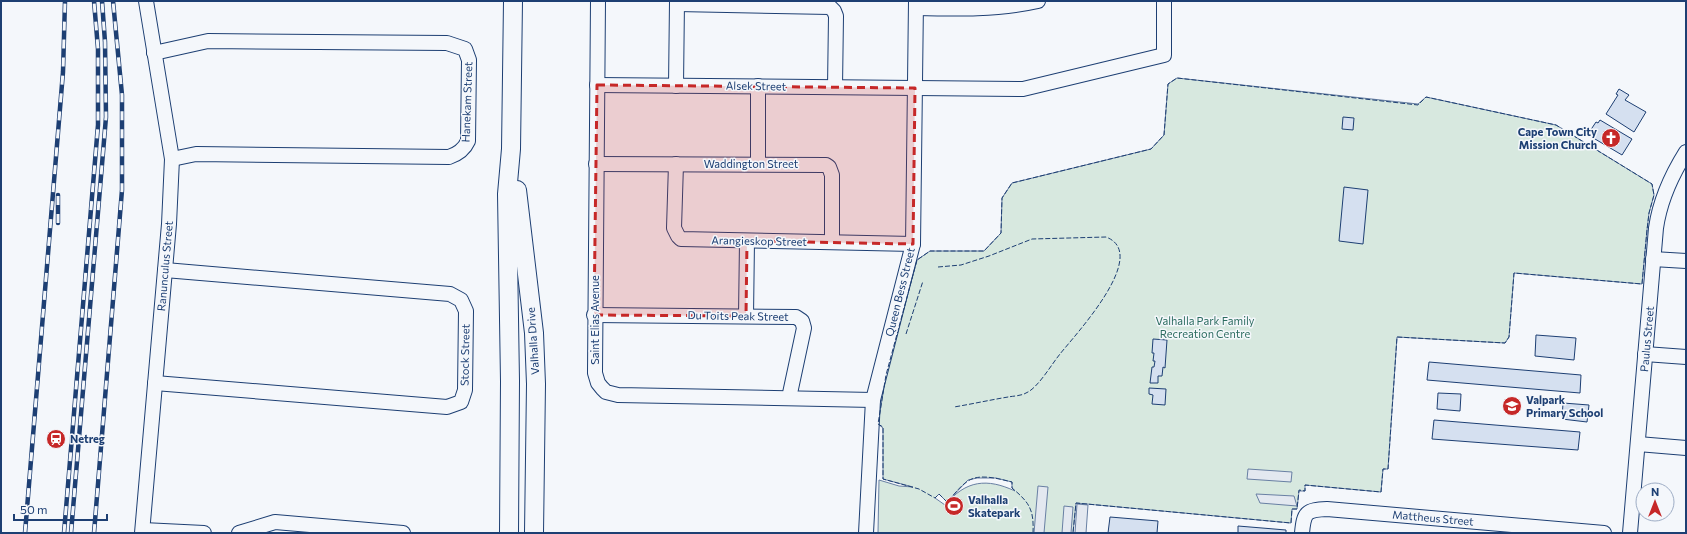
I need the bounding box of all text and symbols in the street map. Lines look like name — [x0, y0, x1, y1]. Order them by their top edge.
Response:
street label: Hanekam Street — [459, 61, 474, 142]
street label: Alsek Street — [726, 78, 787, 93]
place label: Cape Town City Mission Church — [1518, 125, 1597, 151]
church icon: Cape Town City Mission Church — [1600, 127, 1622, 149]
street label: Waddington Street — [704, 157, 799, 170]
street label: Ranunculus Street — [154, 220, 175, 312]
street label: Arangieskop Street — [711, 233, 807, 248]
street label: Queen Bess Street — [882, 246, 917, 338]
street label: Saint Elias Avenue — [588, 275, 601, 365]
street label: Paulus Street — [1637, 305, 1656, 372]
street label: Valhalla Drive — [524, 307, 541, 375]
street label: Du Toits Peak Street — [687, 308, 789, 323]
park label: Valhalla Park Family Recreation Centre — [1156, 314, 1255, 340]
street label: Stock Street — [457, 323, 472, 386]
place label: Valpark Primary School — [1526, 393, 1603, 419]
school or university icon: Valpark Primary School — [1501, 395, 1523, 417]
station icon: Netreg — [45, 428, 67, 450]
place label: Netreg — [70, 432, 105, 445]
north arrow — [1635, 482, 1675, 522]
text: N — [1651, 485, 1659, 498]
place label: Valhalla Skatepark — [968, 493, 1021, 519]
sports icon: Valhalla Skatepark — [943, 495, 965, 517]
scale bar — [14, 496, 107, 522]
text: 50 m — [20, 502, 48, 516]
street label: Mattheus Street — [1392, 507, 1475, 528]

